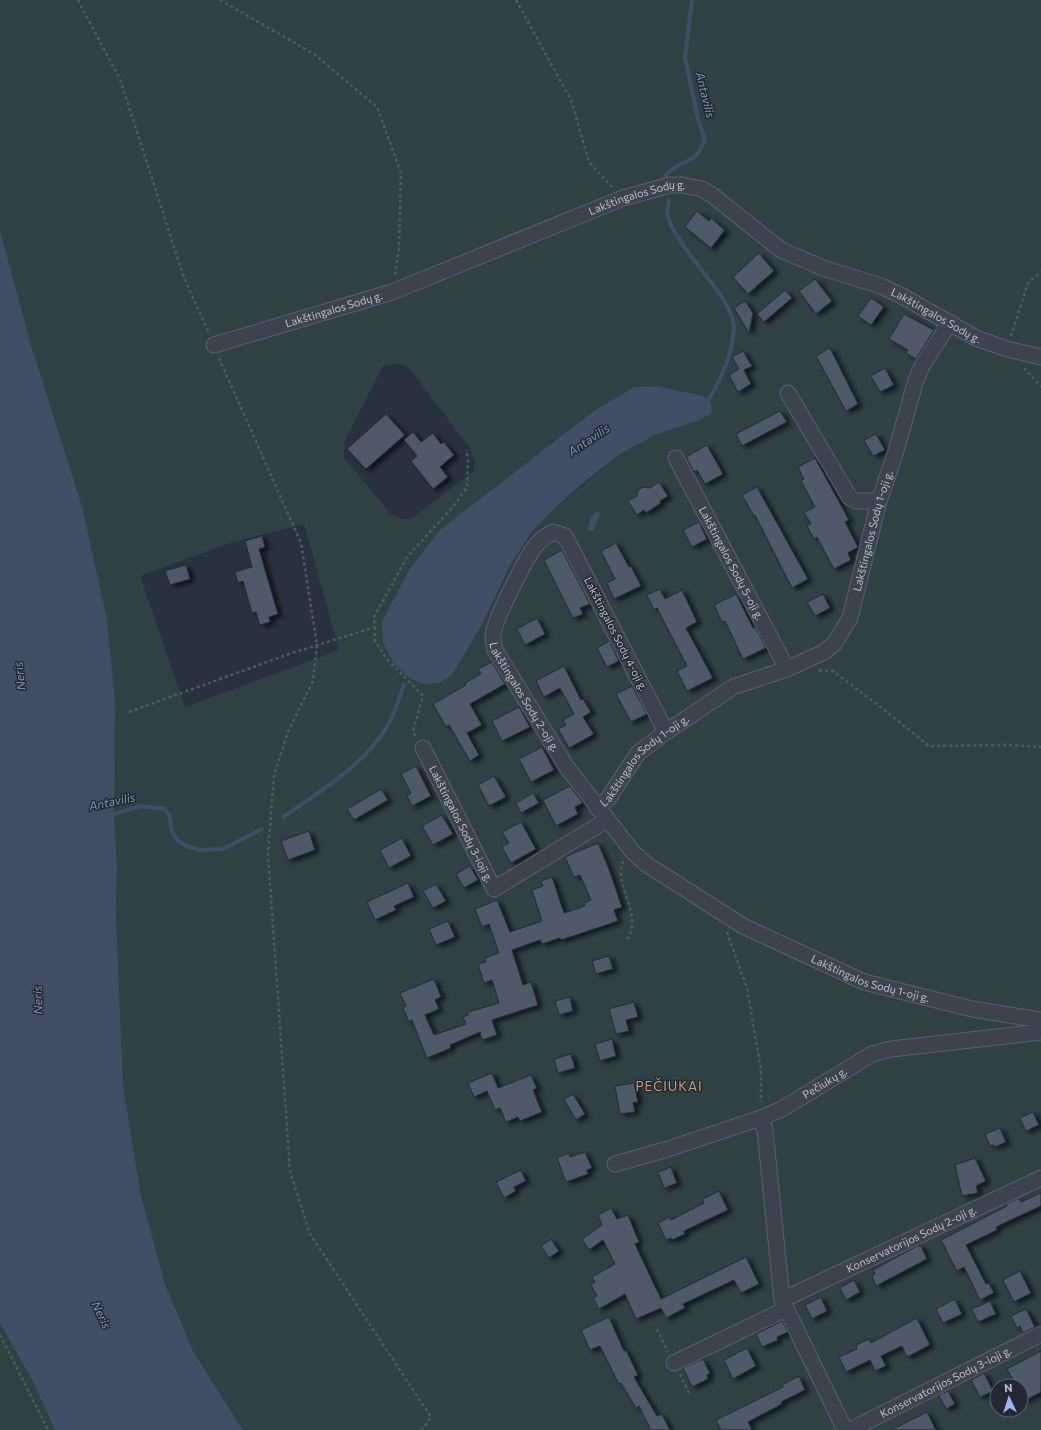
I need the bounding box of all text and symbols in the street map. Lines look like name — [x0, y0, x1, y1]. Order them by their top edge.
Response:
water label: Antavilis — [693, 69, 719, 120]
street label: Lakštingalos Sodų g. — [586, 178, 687, 217]
street label: Lakštingalos Sodų g. — [889, 285, 983, 345]
street label: Lakštingalos Sodų g. — [283, 288, 384, 329]
water label: Antavilis — [564, 420, 612, 459]
street label: Lakštingalos Sodų 1-oji g. — [850, 468, 895, 592]
street label: Lakštingalos Sodų 5-oji g. — [697, 504, 767, 622]
street label: Lakštingalos Sodų 4-oji g. — [582, 575, 651, 693]
street label: Lakštingalos Sodų 2-oji g. — [488, 641, 563, 754]
water label: Neris — [10, 660, 28, 691]
street label: Lakštingalos Sodų 1-oji g. — [597, 711, 691, 809]
street label: Lakštingalos Sodų 3-ioji g. — [427, 763, 497, 885]
water label: Antavilis — [86, 789, 137, 813]
street label: Lakštingalos Sodų 1-oji g. — [809, 952, 931, 1004]
water label: Neris — [29, 985, 44, 1015]
street label: Pečiukų g. — [800, 1064, 849, 1101]
district label: PEČIUKAI — [635, 1077, 703, 1094]
street label: Konservatorijos Sodų 2-oji g. — [844, 1202, 979, 1275]
water label: Neris — [89, 1299, 115, 1331]
street label: Konservatorijos Sodų 3-ioji g. — [877, 1343, 1014, 1420]
north arrow — [989, 1378, 1029, 1418]
text: N — [1004, 1381, 1013, 1394]

